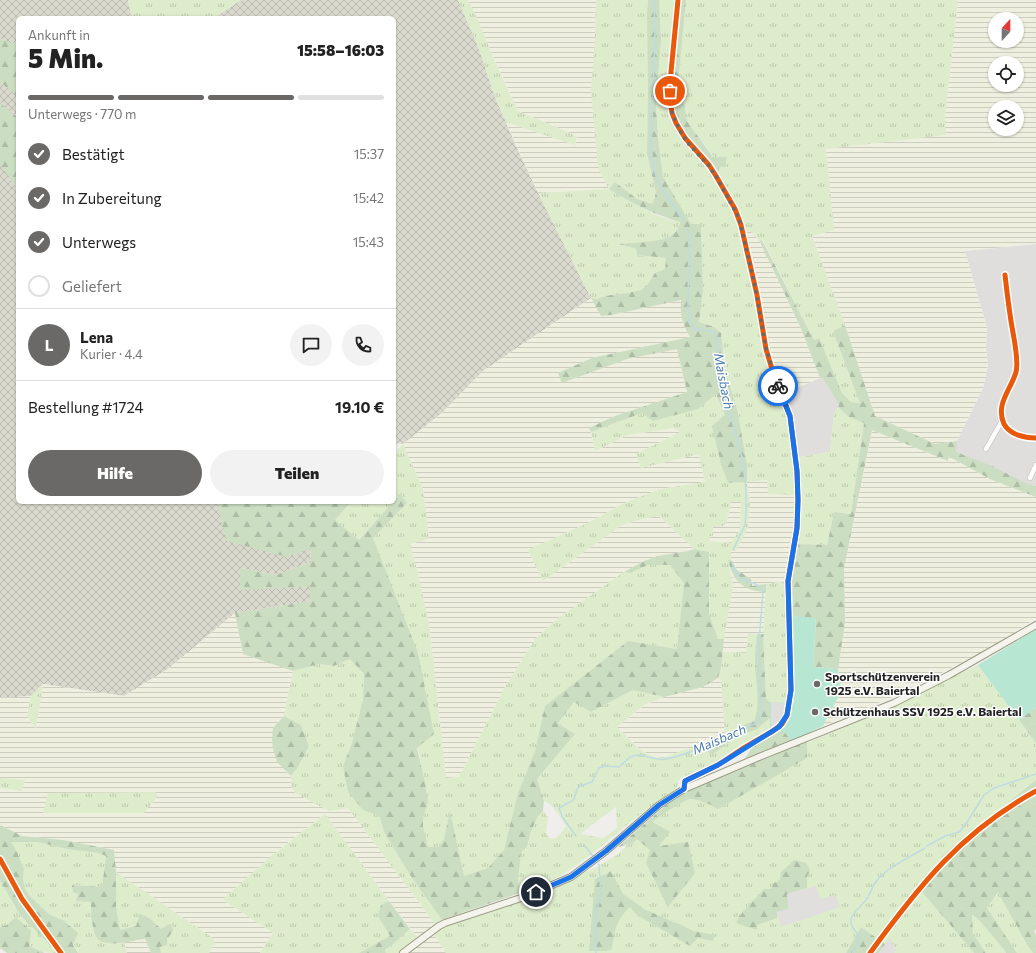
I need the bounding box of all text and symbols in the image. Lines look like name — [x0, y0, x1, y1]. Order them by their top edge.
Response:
north arrow — [988, 12, 1024, 48]
map controls — [988, 12, 1024, 136]
text: Ankunft in — [28, 27, 90, 43]
text: 15:58–16:03 — [297, 41, 384, 59]
text: 5 Min. — [28, 42, 103, 73]
button: locate — [988, 56, 1024, 92]
pin — [653, 74, 687, 108]
icon: bag — [659, 80, 681, 102]
button: layers — [988, 100, 1024, 136]
text: Unterwegs · 770 m — [28, 106, 136, 122]
icon: check — [28, 143, 50, 165]
text: Bestätigt — [62, 145, 125, 163]
text: 15:37 — [354, 146, 384, 162]
icon: check — [28, 187, 50, 209]
text: In Zubereitung — [62, 189, 162, 207]
text: 15:42 — [353, 190, 384, 206]
icon: check — [28, 231, 50, 253]
text: Unterwegs — [62, 233, 136, 251]
text: 15:43 — [353, 234, 384, 250]
text: Geliefert — [62, 277, 122, 295]
button: chat — [290, 324, 332, 366]
button: phone — [342, 324, 384, 366]
text: Lena — [80, 328, 113, 346]
text: L — [45, 336, 53, 354]
text: Kurier · 4.4 — [80, 346, 143, 362]
water label: Maisbach — [711, 352, 737, 410]
courier — [758, 366, 798, 406]
icon: bike — [767, 375, 789, 397]
text: Bestellung #1724 — [28, 398, 144, 416]
text: 19.10 € — [335, 398, 384, 416]
button: Hilfe — [28, 450, 202, 496]
button: Teilen — [210, 450, 384, 496]
place label: Sportschützenverein 1925 e.V. Baiertal — [825, 669, 940, 697]
marker: Sportschützenverein 1925 e.V. Baiertal — [812, 679, 822, 689]
place label: Schützenhaus SSV 1925 e.V. Baiertal — [823, 704, 1022, 718]
marker: Schützenhaus SSV 1925 e.V. Baiertal — [810, 707, 820, 717]
water label: Maisbach — [690, 721, 748, 757]
pin — [519, 875, 553, 909]
icon: home — [525, 881, 547, 903]

